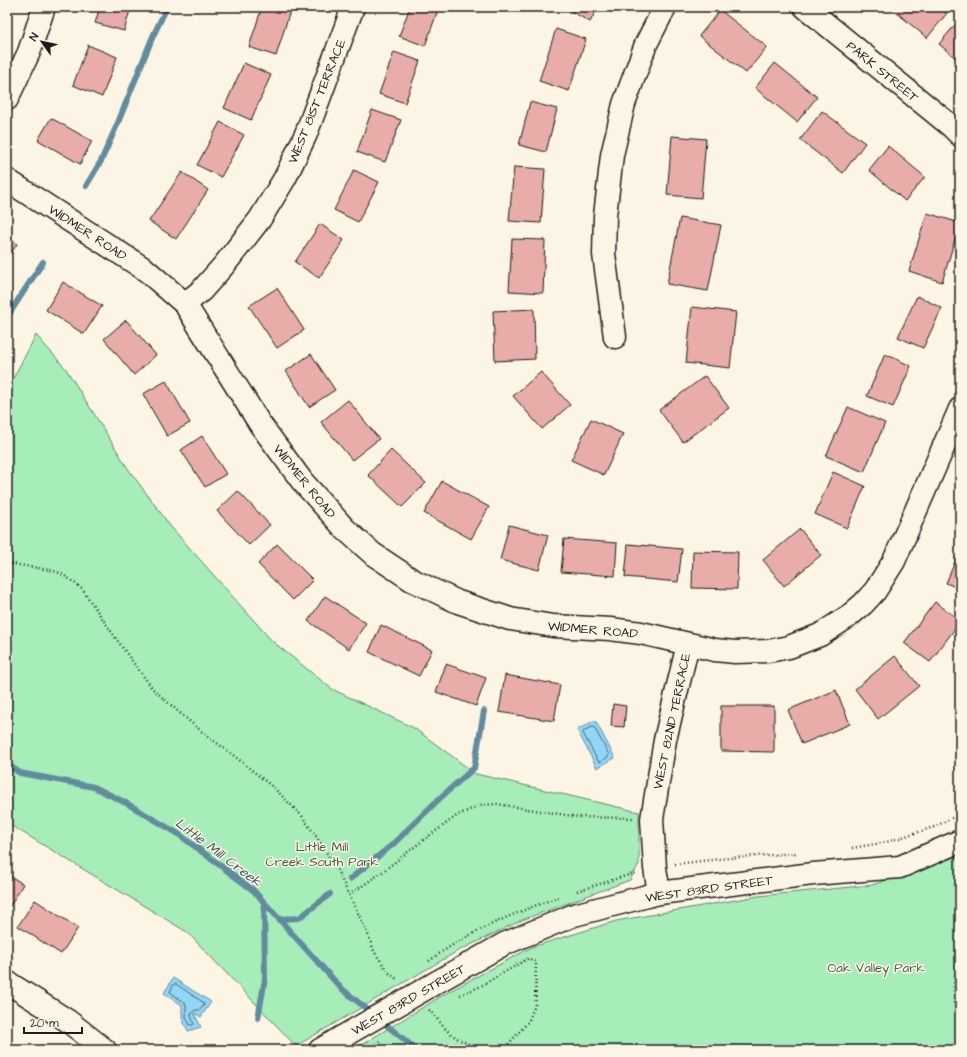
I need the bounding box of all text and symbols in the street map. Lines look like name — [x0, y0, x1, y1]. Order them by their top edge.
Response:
north arrow — [22, 22, 62, 62]
text: N — [26, 30, 42, 44]
street label: WEST 81ST TERRACE — [284, 36, 350, 166]
street label: PARK STREET — [842, 37, 923, 107]
street label: WIDMER ROAD — [45, 201, 131, 265]
street label: WIDMER ROAD — [269, 441, 340, 523]
street label: WIDMER ROAD — [547, 617, 639, 643]
street label: WEST 82ND TERRACE — [649, 651, 695, 791]
water label: Little Mill Creek — [171, 814, 266, 892]
park label: Little Mill Creek South Park — [266, 838, 378, 871]
street label: WEST 83RD STREET — [644, 871, 775, 907]
street label: WEST 83RD STREET — [348, 959, 470, 1040]
park label: Oak Valley Park — [828, 959, 924, 978]
scale bar — [24, 1009, 82, 1035]
text: 20 m — [30, 1015, 59, 1032]

